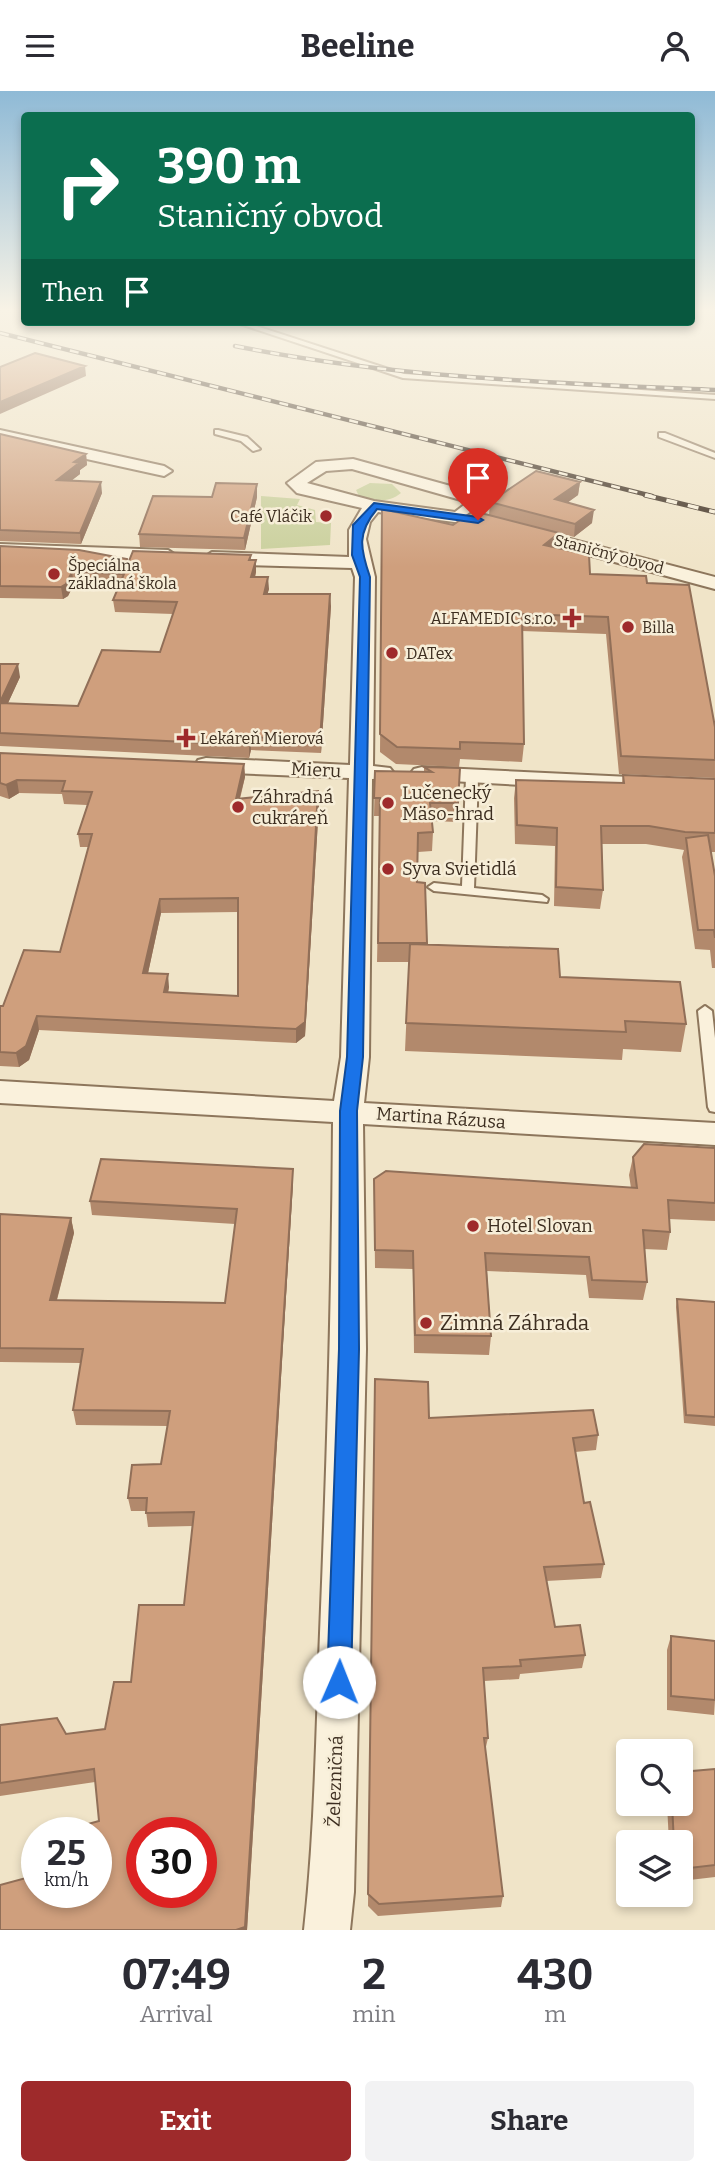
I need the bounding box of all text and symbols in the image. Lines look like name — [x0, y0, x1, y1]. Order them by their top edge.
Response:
icon: menu — [21, 27, 59, 65]
text: Beeline — [301, 27, 414, 65]
icon: person — [656, 27, 694, 65]
text: 390 m — [157, 137, 301, 196]
icon: right — [42, 140, 133, 231]
text: Staničný obvod — [157, 197, 383, 235]
icon: arrive — [118, 273, 156, 311]
text: Then — [42, 277, 104, 308]
pin — [448, 448, 508, 520]
icon: arrive — [459, 459, 497, 497]
place label: Café Vláčik — [230, 507, 312, 526]
marker: Café Vláčik — [318, 508, 334, 524]
street label: Staničný obvod — [552, 530, 667, 578]
place label: Špeciálna základná škola — [68, 555, 177, 593]
marker: Špeciálna základná škola — [46, 566, 62, 582]
marker: ALFAMEDIC s.r.o. — [562, 608, 582, 628]
place label: ALFAMEDIC s.r.o. — [430, 609, 556, 628]
place label: Billa — [642, 618, 675, 637]
marker: Billa — [620, 619, 636, 635]
place label: DATex — [406, 644, 453, 663]
marker: DATex — [384, 645, 400, 661]
place label: Lekáreň Mierová — [200, 729, 324, 748]
marker: Lekáreň Mierová — [178, 730, 194, 746]
street label: Mieru — [290, 758, 342, 782]
place label: Lučenecký Mäso-hrad — [402, 782, 494, 825]
place label: Záhradná cukráreň — [252, 786, 333, 829]
marker: Lučenecký Mäso-hrad — [380, 795, 396, 811]
marker: Záhradná cukráreň — [230, 799, 246, 815]
place label: Syva Svietidlá — [402, 858, 517, 880]
marker: Syva Svietidlá — [380, 861, 396, 877]
street label: Martina Rázusa — [375, 1102, 507, 1134]
place label: Hotel Slovan — [487, 1215, 593, 1237]
marker: Hotel Slovan — [465, 1218, 481, 1234]
place label: Zimná Záhrada — [440, 1310, 590, 1336]
marker: Zimná Záhrada — [418, 1315, 434, 1331]
position arrow — [302, 1645, 376, 1719]
street label: Železničná — [322, 1735, 348, 1827]
map controls — [616, 1739, 693, 1907]
button: search — [616, 1739, 693, 1816]
speed limit sign: 30 — [126, 1817, 217, 1908]
button: layers — [616, 1830, 693, 1907]
text: 25 — [47, 1832, 86, 1874]
text: km/h — [44, 1869, 89, 1891]
text: 07:49 — [121, 1950, 231, 2000]
text: 2 — [362, 1950, 386, 2000]
text: 430 — [517, 1950, 594, 2000]
text: Arrival — [140, 2000, 213, 2028]
text: min — [352, 2000, 396, 2028]
text: m — [544, 2000, 566, 2028]
button: Exit — [21, 2081, 351, 2161]
button: Share — [365, 2081, 694, 2161]

